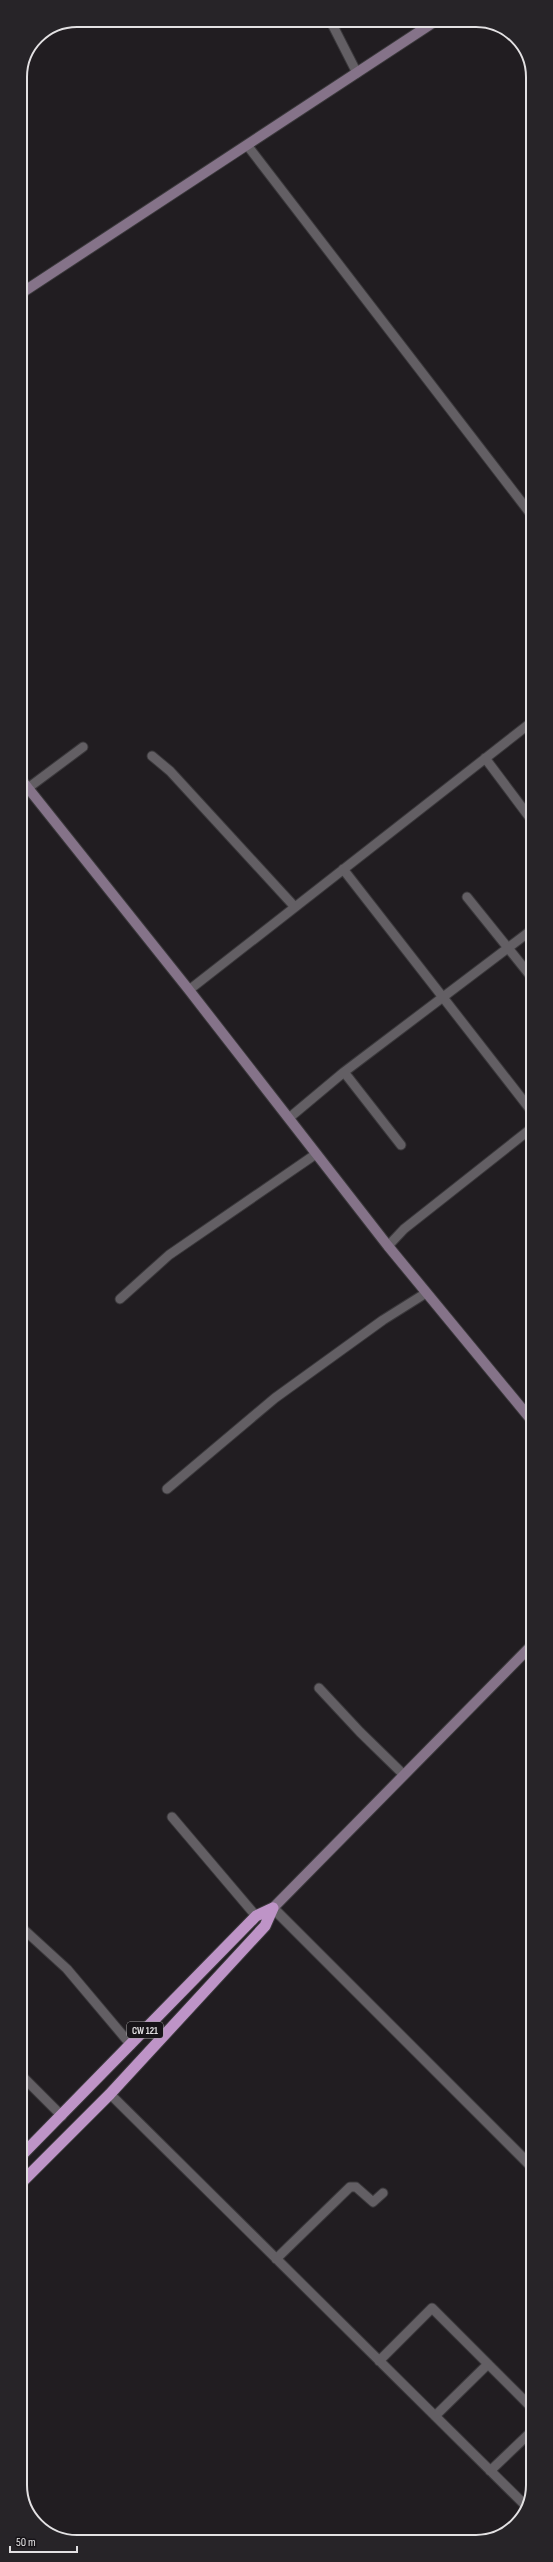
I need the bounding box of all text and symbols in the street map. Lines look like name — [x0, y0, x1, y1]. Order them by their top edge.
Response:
road number: CW 121 — [127, 2022, 163, 2038]
scale bar — [10, 2528, 77, 2554]
text: 50 m — [16, 2535, 36, 2550]

